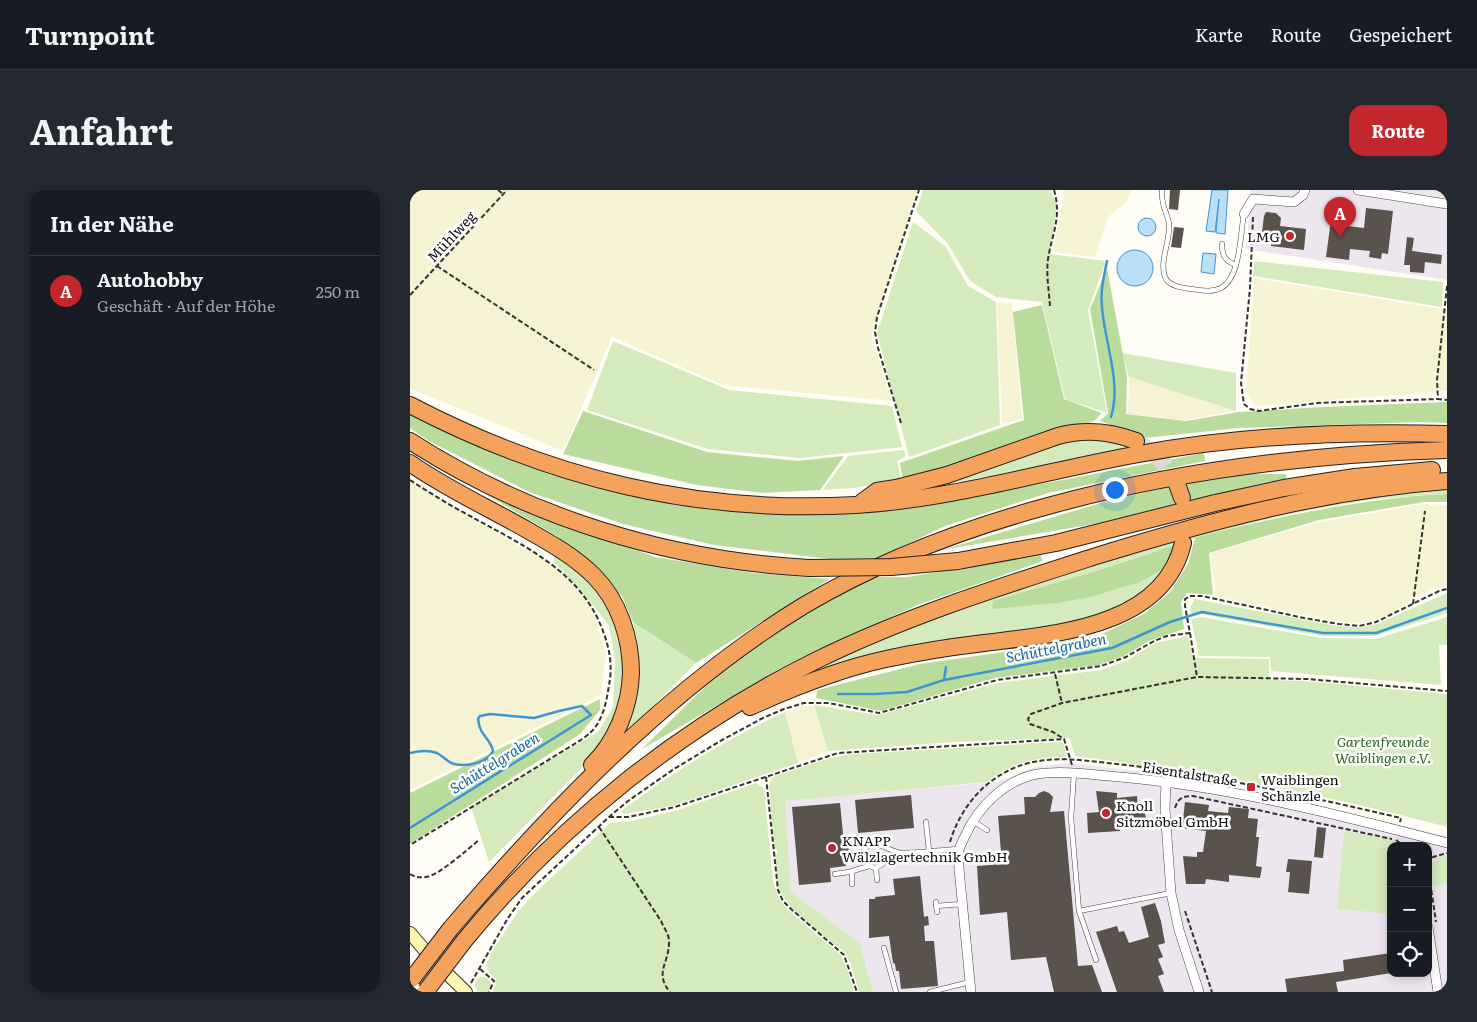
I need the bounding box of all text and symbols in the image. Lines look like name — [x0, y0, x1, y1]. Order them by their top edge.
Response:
text: Turnpoint — [25, 17, 155, 52]
text: Karte — [1195, 21, 1243, 48]
text: Route — [1271, 21, 1321, 48]
text: Gespeichert — [1349, 21, 1452, 48]
text: Anfahrt — [30, 104, 173, 156]
button: Route — [1349, 105, 1447, 156]
pin: A — [1324, 197, 1356, 238]
street label: Mühlweg — [422, 206, 480, 266]
text: In der Nähe — [50, 207, 174, 238]
place label: LMG — [1247, 226, 1280, 246]
marker: LMG — [1284, 230, 1296, 242]
text: Autohobby — [97, 265, 203, 293]
text: A — [60, 279, 72, 303]
text: 250 m — [316, 279, 360, 303]
text: Geschäft · Auf der Höhe — [97, 293, 275, 317]
your location — [1102, 477, 1128, 503]
water label: Schüttelgraben — [1004, 626, 1108, 668]
water label: Schüttelgraben — [445, 725, 543, 799]
park label: Gartenfreunde Waiblingen e.V. — [1335, 731, 1431, 767]
street label: Eisentalstraße — [1141, 756, 1239, 790]
place label: Waiblingen Schänzle — [1261, 769, 1339, 805]
marker: Waiblingen Schänzle — [1245, 781, 1257, 793]
place label: Knoll Sitzmöbel GmbH — [1116, 795, 1229, 831]
marker: Knoll Sitzmöbel GmbH — [1100, 807, 1112, 819]
place label: KNAPP Wälzlagertechnik GmbH — [842, 830, 1008, 866]
marker: KNAPP Wälzlagertechnik GmbH — [826, 842, 838, 854]
map controls — [1387, 842, 1432, 977]
button: + — [1387, 842, 1432, 887]
button: − — [1387, 887, 1432, 932]
button: locate — [1387, 932, 1432, 977]

